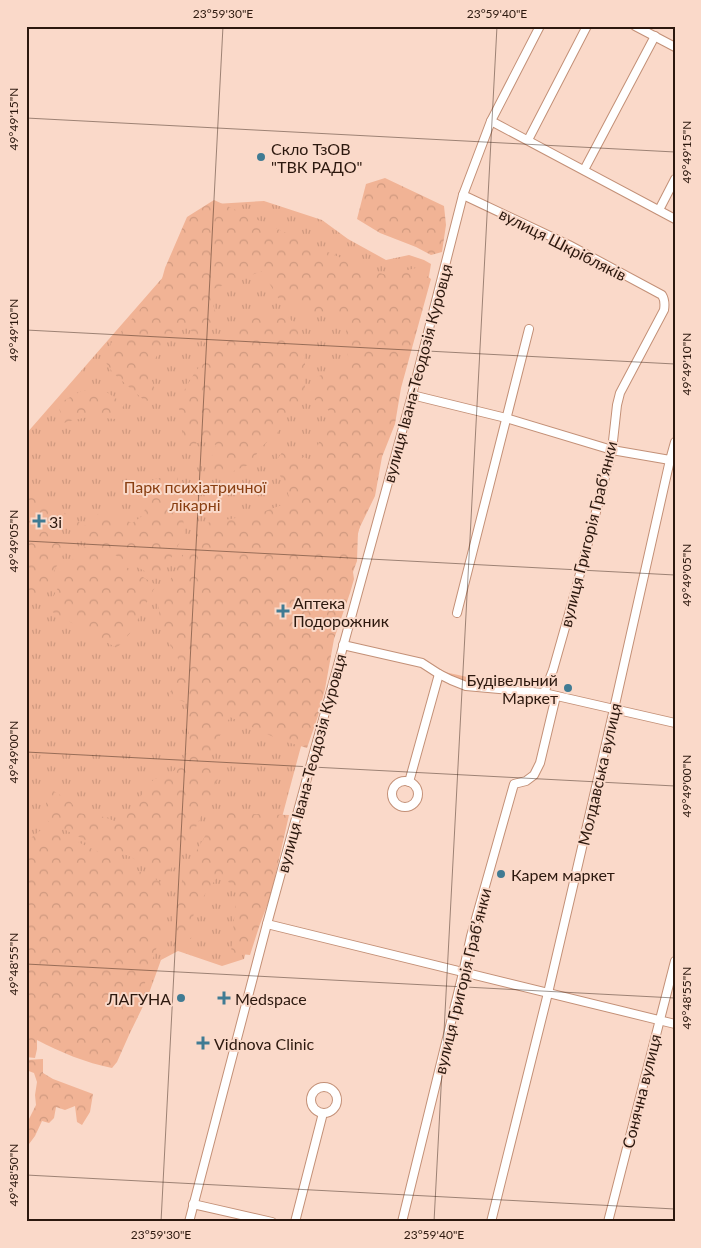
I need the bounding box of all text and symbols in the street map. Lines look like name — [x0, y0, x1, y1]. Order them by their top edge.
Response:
text: 23°59'30"E — [193, 6, 253, 21]
text: 23°59'40"E — [467, 6, 527, 21]
text: 49°49'15"N — [6, 88, 21, 150]
text: 49°49'15"N — [679, 121, 694, 183]
place label: Скло ТзОВ "ТВК РАДО" — [271, 139, 362, 176]
marker: Скло ТзОВ "ТВК РАДО" — [255, 151, 267, 163]
street label: вулиця Шкрібляків — [496, 204, 630, 284]
street label: вулиця Івана-Теодозія Куровця — [379, 262, 455, 484]
text: 49°49'10"N — [6, 299, 21, 361]
text: 49°49'10"N — [679, 333, 694, 395]
street label: вулиця Григорія Грабʼянки — [556, 439, 620, 629]
park label: Парк психіатричної лікарні — [124, 477, 267, 514]
text: 49°49'05"N — [6, 510, 21, 572]
place label: 3і — [49, 512, 62, 531]
marker: 3і — [33, 515, 45, 527]
text: 49°49'05"N — [679, 544, 694, 606]
place label: Аптека Подорожник — [293, 593, 390, 630]
marker: Аптека Подорожник — [277, 605, 289, 617]
street label: вулиця Івана-Теодозія Куровця — [273, 652, 349, 874]
place label: Будівельний Маркет — [466, 670, 558, 707]
marker: Будівельний Маркет — [562, 682, 574, 694]
street label: Молдавська вулиця — [573, 701, 625, 847]
text: 49°49'00"N — [6, 721, 21, 783]
text: 49°49'00"N — [679, 755, 694, 817]
place label: Карем маркет — [511, 865, 615, 884]
marker: Карем маркет — [495, 868, 507, 880]
street label: вулиця Григорія Грабʼянки — [430, 886, 494, 1076]
text: 49°48'55"N — [6, 933, 21, 995]
text: 49°48'55"N — [679, 967, 694, 1029]
place label: ЛАГУНА — [106, 989, 171, 1008]
place label: Medspace — [235, 989, 307, 1008]
marker: Medspace — [217, 991, 231, 1005]
marker: ЛАГУНА — [175, 992, 187, 1004]
street label: Сонячна вулиця — [618, 1032, 664, 1150]
place label: Vidnova Clinic — [214, 1034, 315, 1053]
marker: Vidnova Clinic — [196, 1036, 210, 1050]
text: 49°48'50"N — [6, 1144, 21, 1206]
text: 23°59'30"E — [131, 1227, 191, 1242]
text: 23°59'40"E — [404, 1227, 464, 1242]

